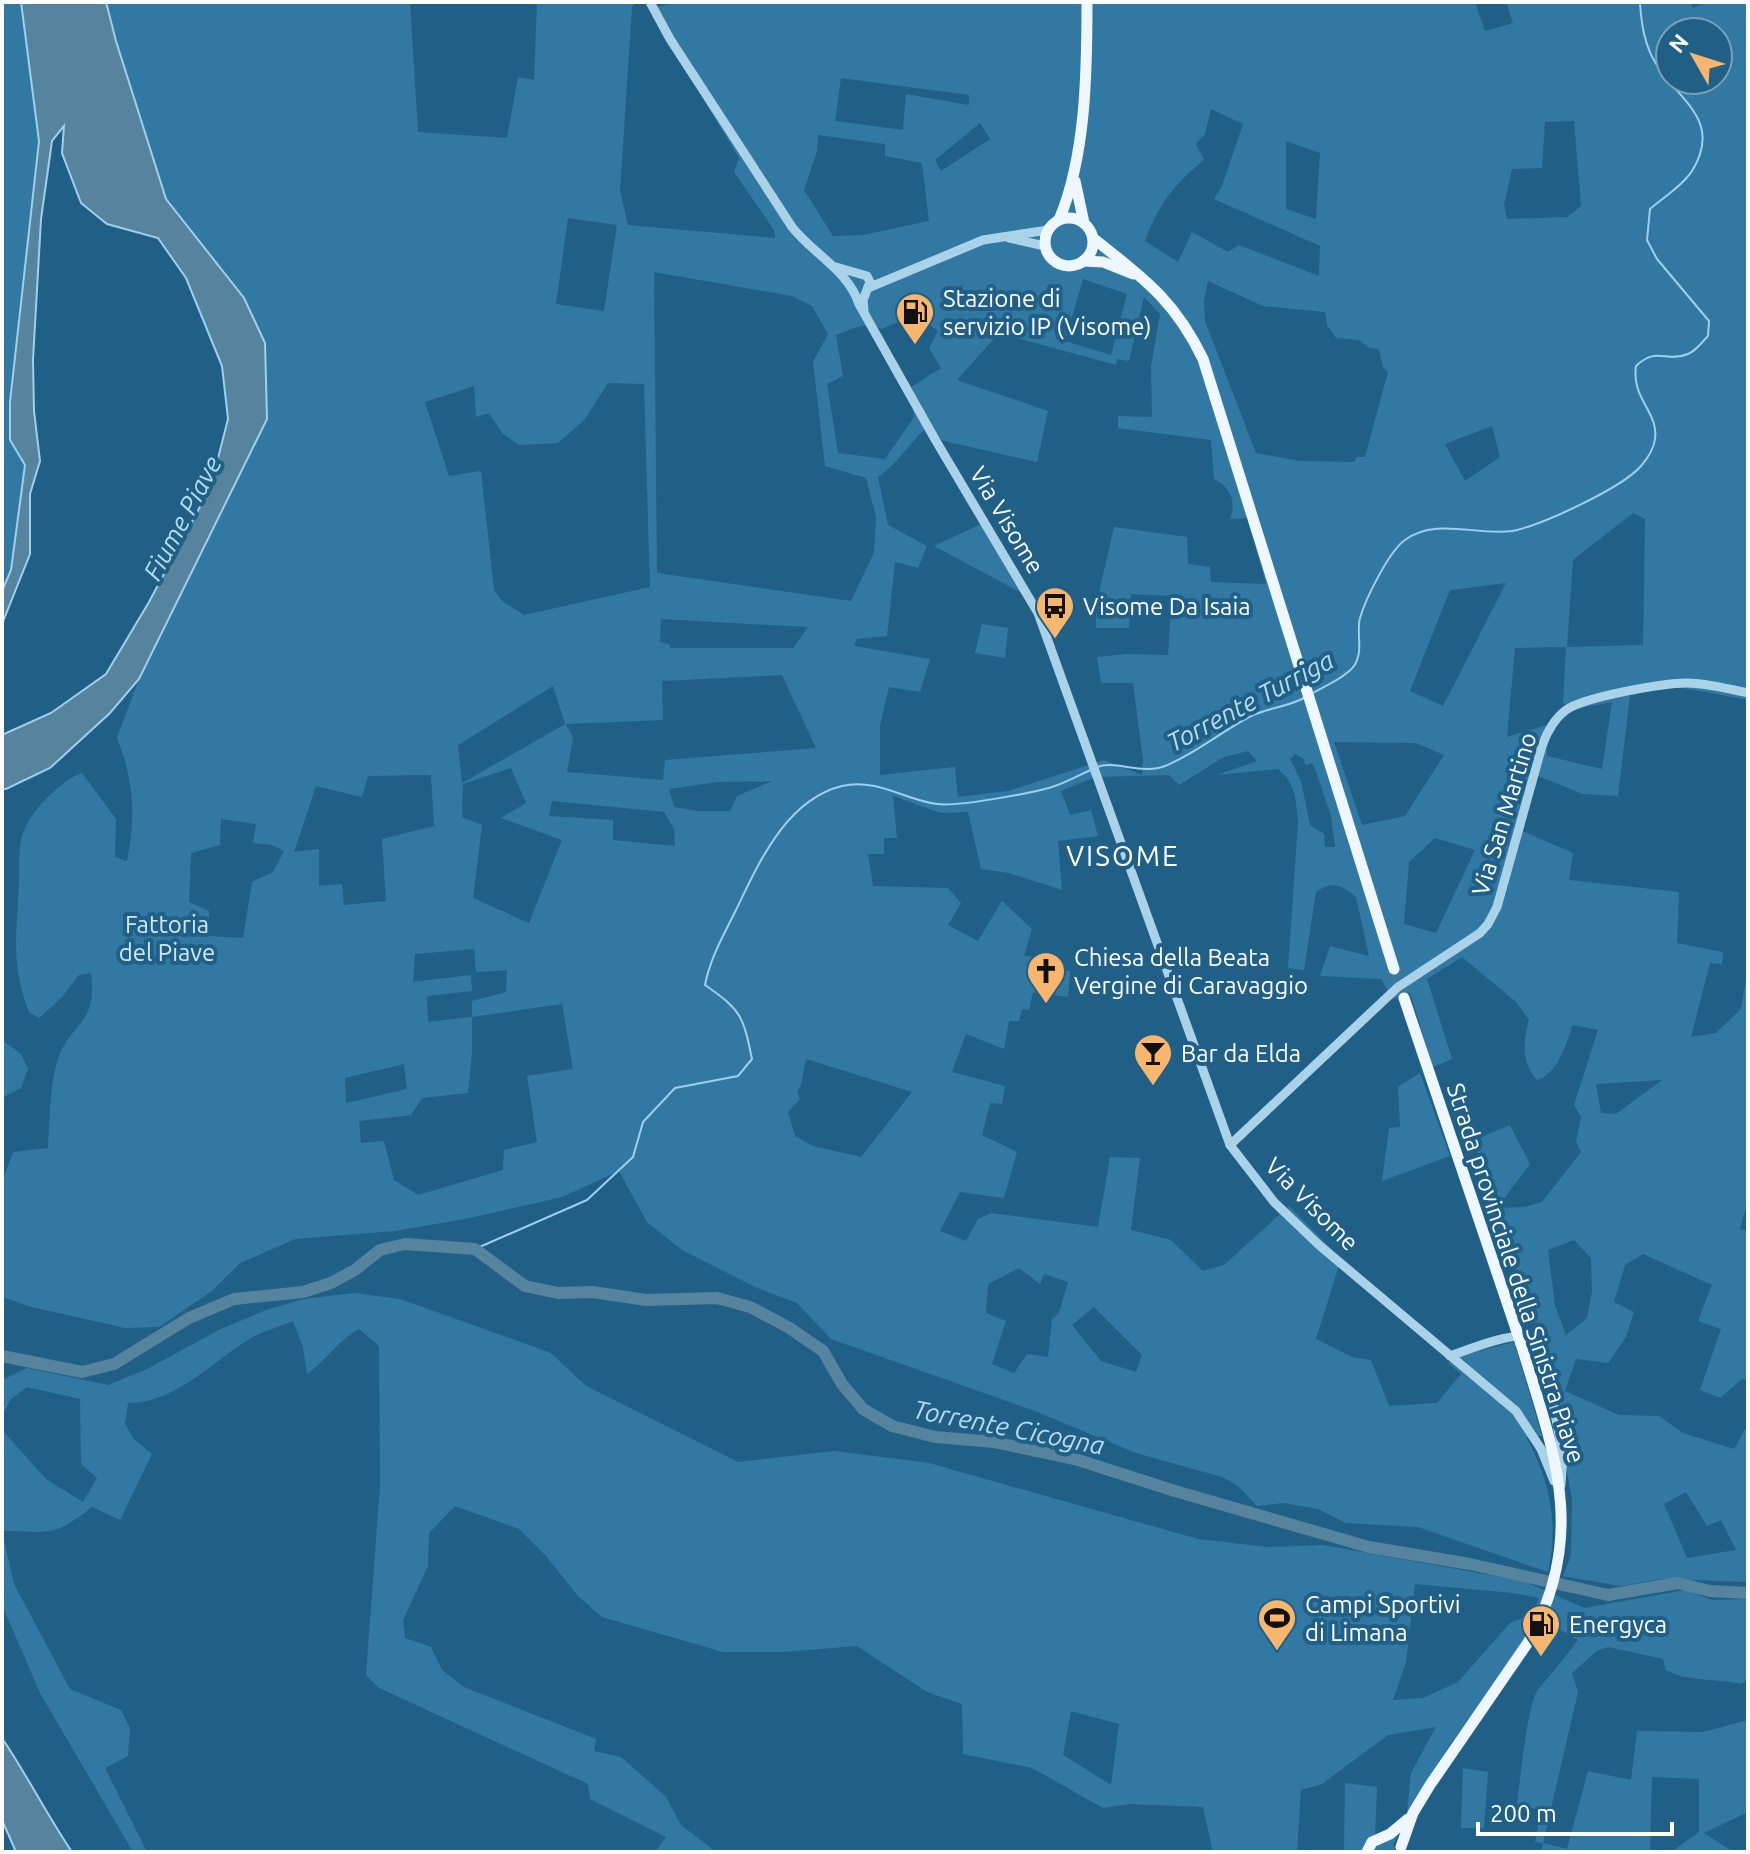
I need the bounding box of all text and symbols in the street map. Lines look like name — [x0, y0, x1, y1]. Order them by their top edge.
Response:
north arrow — [1654, 16, 1734, 96]
text: N — [1663, 29, 1693, 57]
place label: Stazione di servizio IP (Visome) — [943, 285, 1152, 340]
fuel station icon: Stazione di servizio IP (Visome) — [894, 291, 936, 346]
water label: Fiume Piave — [137, 451, 227, 585]
street label: Via Visome — [965, 462, 1049, 578]
bus stop icon: Visome Da Isaia — [1034, 585, 1076, 640]
place label: Visome Da Isaia — [1083, 593, 1251, 620]
water label: Torrente Turriga — [1162, 645, 1338, 757]
street label: Via San Martino — [1466, 729, 1542, 899]
district label: VISOME — [1066, 840, 1180, 871]
park label: Fattoria del Piave — [119, 911, 215, 966]
place label: Chiesa della Beata Vergine di Caravaggio — [1074, 944, 1308, 999]
church icon: Chiesa della Beata Vergine di Caravaggio — [1025, 950, 1067, 1005]
bar icon: Bar da Elda — [1132, 1032, 1174, 1087]
place label: Bar da Elda — [1181, 1040, 1301, 1067]
street label: Strada provinciale della Sinistra Piave — [1442, 1080, 1590, 1466]
street label: Via Visome — [1260, 1152, 1364, 1256]
water label: Torrente Cicogna — [911, 1394, 1107, 1460]
place label: Campi Sportivi di Limana — [1305, 1591, 1461, 1646]
sports icon: Campi Sportivi di Limana — [1256, 1597, 1298, 1652]
fuel station icon: Energyca — [1520, 1603, 1562, 1658]
place label: Energyca — [1569, 1611, 1667, 1638]
scale bar — [1478, 1786, 1672, 1836]
text: 200 m — [1490, 1800, 1557, 1827]

